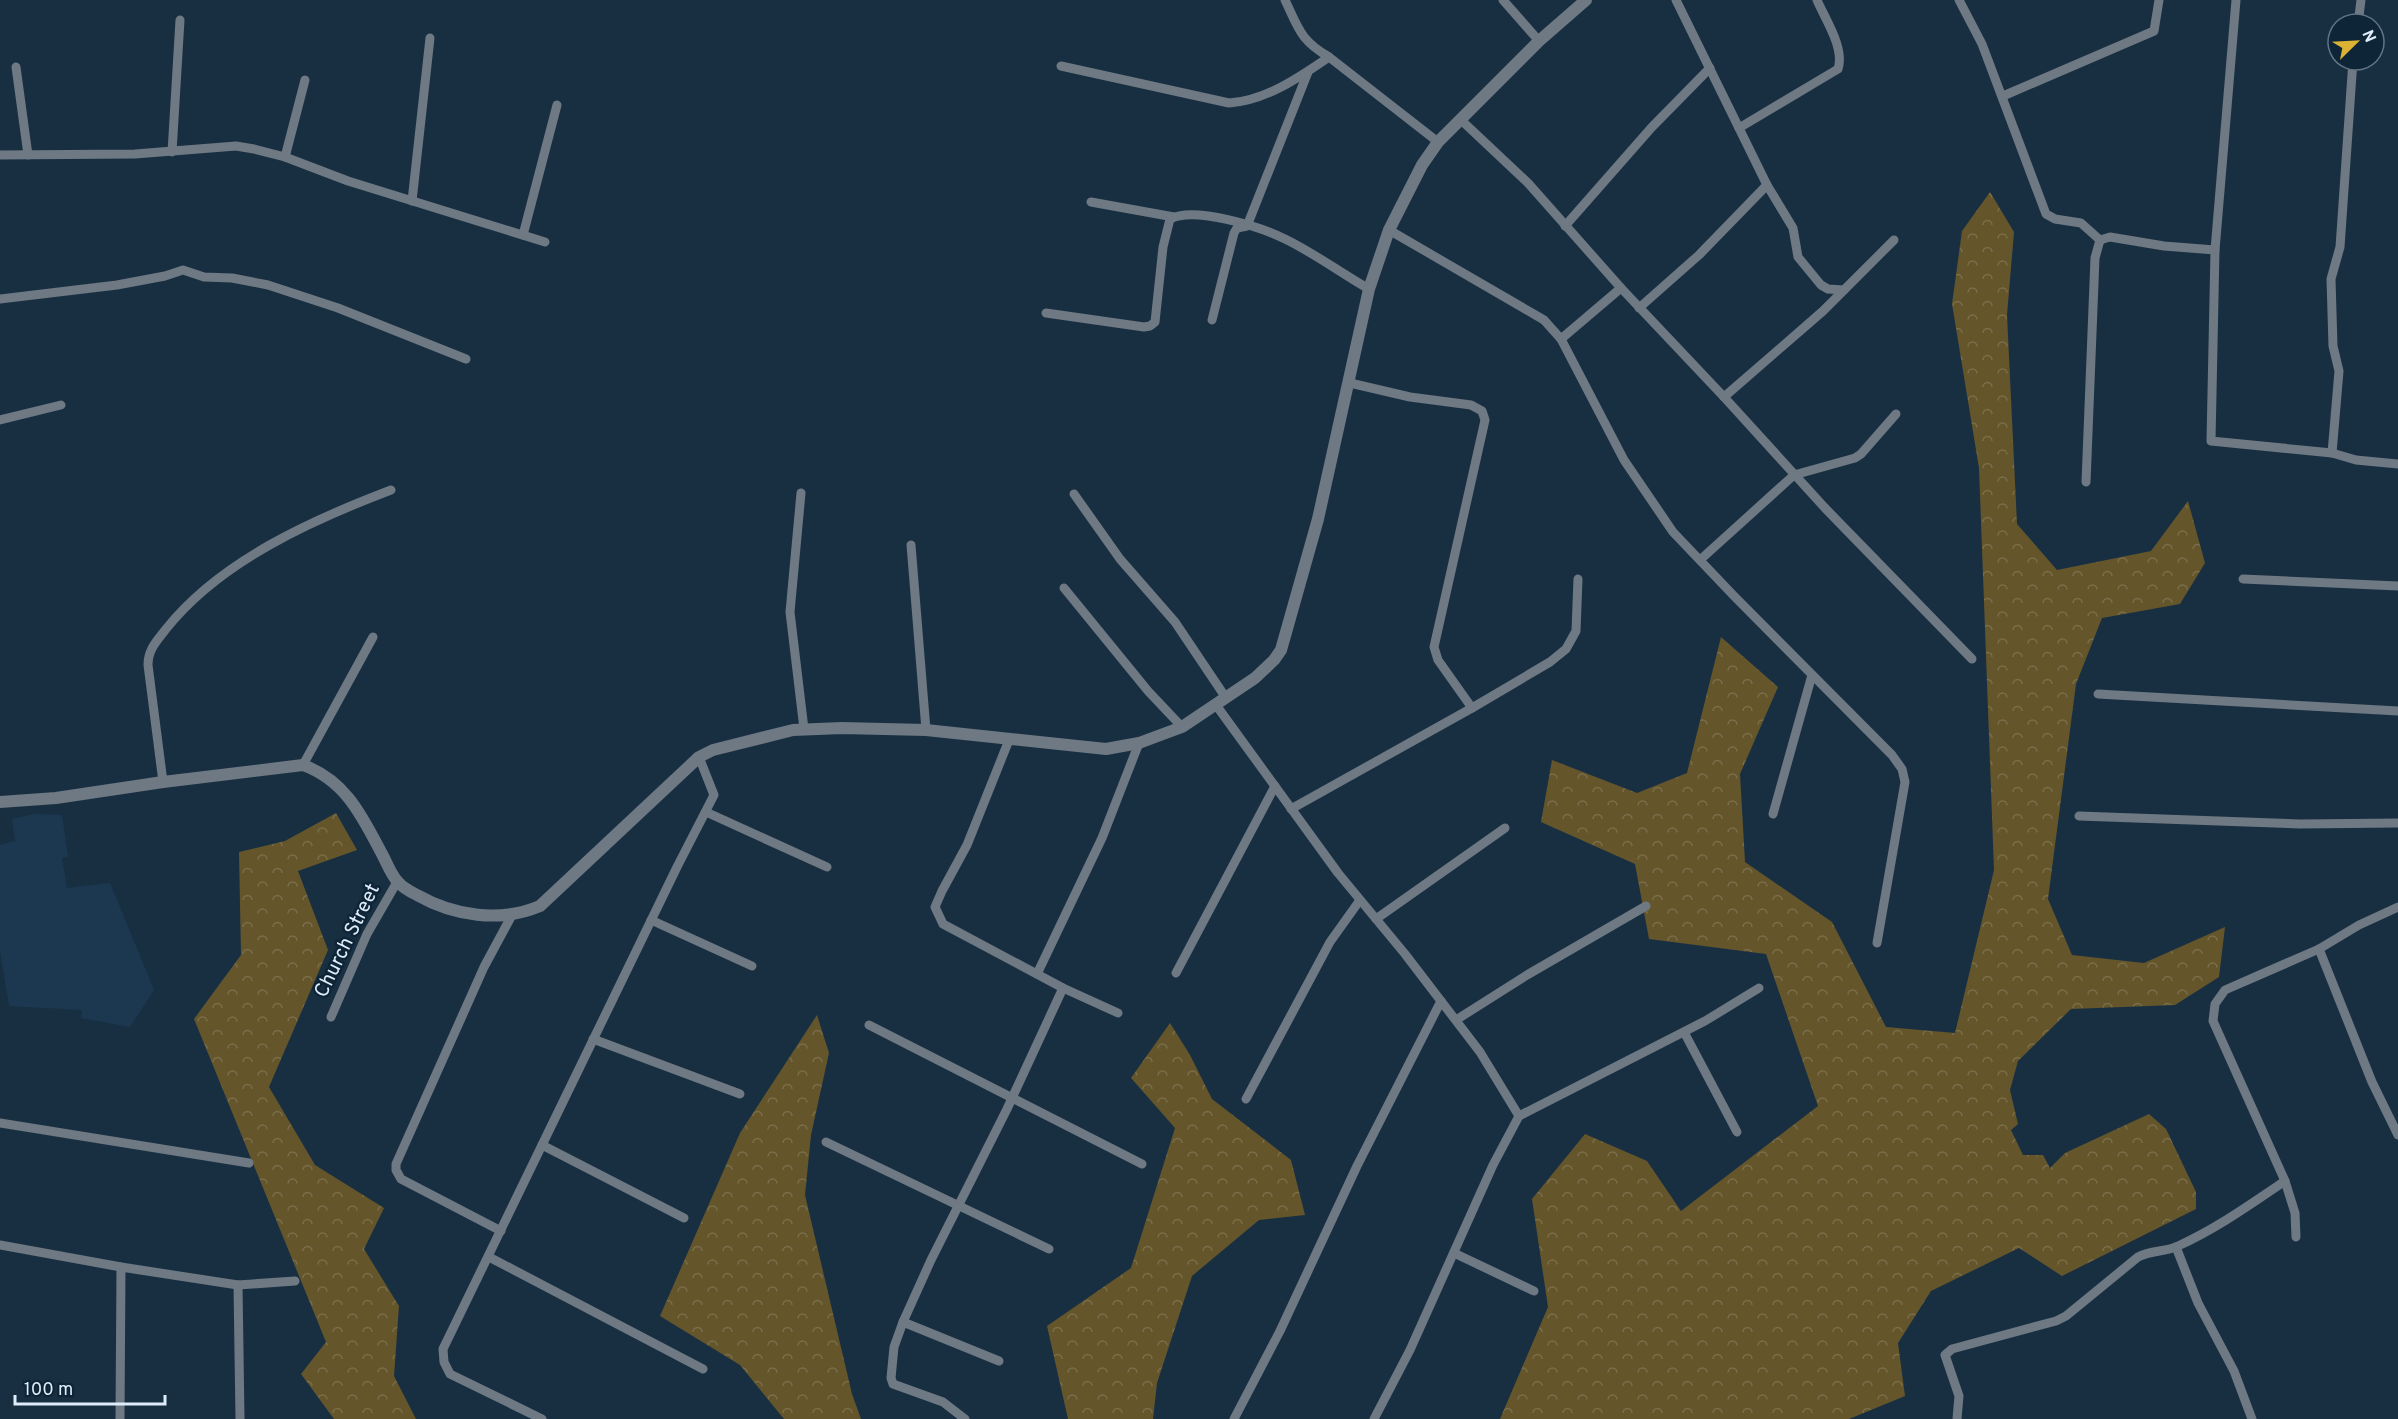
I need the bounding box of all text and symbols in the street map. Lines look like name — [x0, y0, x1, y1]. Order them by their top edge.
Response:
north arrow — [2326, 12, 2386, 72]
text: N — [2356, 27, 2379, 46]
street label: Church Street — [309, 880, 387, 1002]
scale bar — [15, 1368, 165, 1406]
text: 100 m — [24, 1379, 73, 1402]

